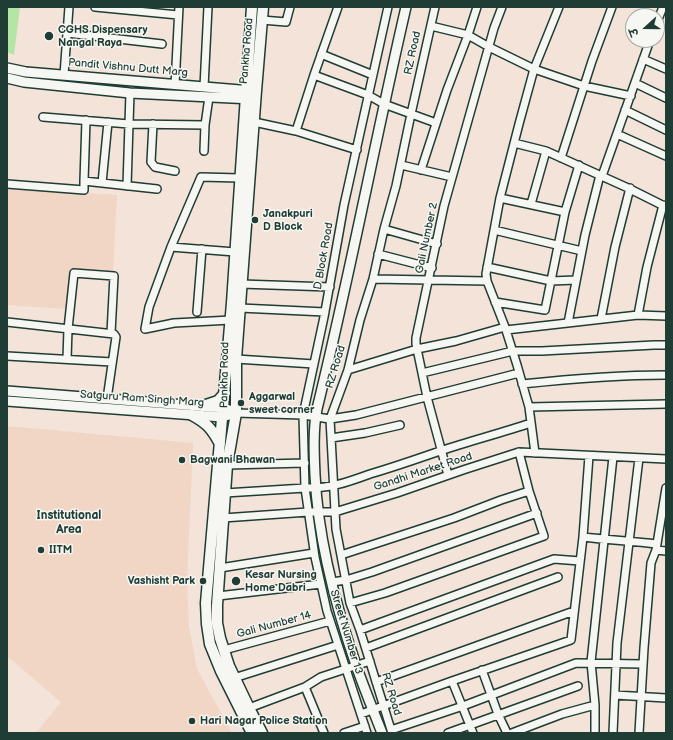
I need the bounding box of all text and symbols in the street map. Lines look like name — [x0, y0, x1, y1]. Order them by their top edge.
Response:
north arrow — [625, 8, 665, 48]
street label: Pankha Road — [238, 17, 256, 85]
place label: CGHS Dispensary Nangal Raya — [58, 23, 148, 49]
text: उ — [627, 26, 642, 38]
marker: CGHS Dispensary Nangal Raya — [43, 30, 55, 42]
street label: RZ Road — [402, 30, 424, 76]
street label: Pandit Vishnu Dutt Marg — [68, 56, 188, 80]
street label: Gali Number 2 — [413, 201, 441, 275]
place label: Janakpuri D Block — [263, 207, 313, 233]
marker: Janakpuri D Block — [250, 215, 260, 225]
street label: D Block Road — [312, 221, 336, 291]
street label: Pankha Road — [218, 342, 232, 408]
street label: RZ Road — [323, 344, 349, 390]
street label: Satguru Ram Singh Marg — [80, 388, 204, 410]
place label: Aggarwal sweet corner — [249, 390, 314, 416]
marker: Aggarwal sweet corner — [236, 398, 246, 408]
street label: Gandhi Market Road — [372, 450, 474, 494]
place label: Bagwani Bhawan — [190, 453, 275, 467]
marker: Bagwani Bhawan — [177, 455, 187, 465]
district label: Institutional Area — [37, 509, 101, 537]
place label: IITM — [49, 543, 72, 557]
marker: IITM — [36, 545, 46, 555]
place label: Kesar Nursing Home Dabri — [245, 568, 317, 594]
place label: Vashisht Park — [128, 574, 195, 588]
marker: Kesar Nursing Home Dabri — [230, 575, 242, 587]
marker: Vashisht Park — [198, 576, 208, 586]
street label: Street Number 13 — [327, 588, 365, 676]
street label: Gali Number 14 — [235, 609, 313, 641]
street label: RZ Road — [378, 671, 404, 717]
place label: Hari Nagar Police Station — [200, 714, 328, 728]
marker: Hari Nagar Police Station — [187, 716, 197, 726]

